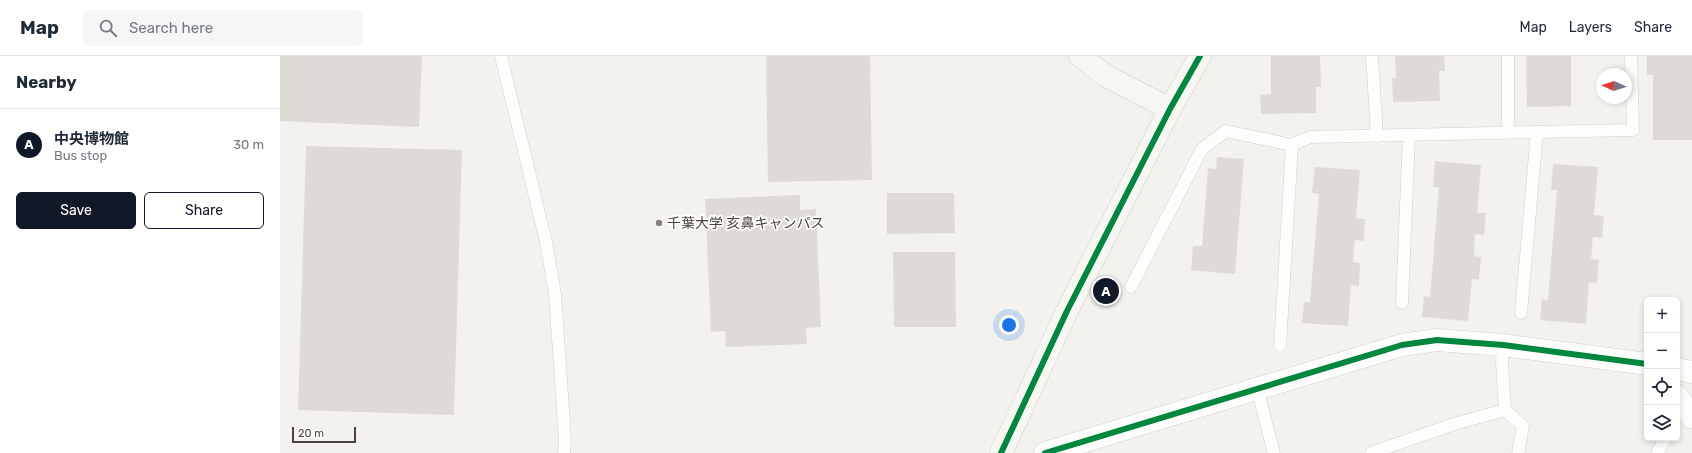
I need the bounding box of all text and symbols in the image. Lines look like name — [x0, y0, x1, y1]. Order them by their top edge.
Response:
search box — [83, 10, 363, 46]
text: Map — [20, 16, 59, 39]
icon: search — [97, 17, 119, 39]
text: Search here — [129, 19, 213, 37]
text: Map — [1520, 19, 1547, 36]
text: Layers — [1569, 19, 1612, 36]
text: Share — [1634, 19, 1672, 36]
north arrow — [1596, 68, 1632, 104]
text: Nearby — [16, 72, 77, 92]
text: 中央博物館 — [54, 130, 129, 148]
text: A — [24, 137, 34, 152]
text: 30 m — [233, 137, 264, 152]
text: Bus stop — [54, 148, 107, 163]
button: Save — [16, 192, 136, 229]
button: Share — [144, 192, 264, 229]
place label: 千葉大学 亥鼻キャンパス — [667, 215, 824, 232]
marker: 千葉大学 亥鼻キャンパス — [654, 218, 664, 228]
pin: A — [1093, 276, 1119, 306]
map controls — [1644, 297, 1680, 441]
button: + — [1644, 297, 1680, 333]
your location — [999, 315, 1019, 335]
button: − — [1644, 333, 1680, 369]
button: locate — [1644, 369, 1680, 405]
button: layers — [1644, 405, 1680, 441]
scale bar — [292, 425, 356, 444]
text: 20 m — [298, 427, 324, 440]

